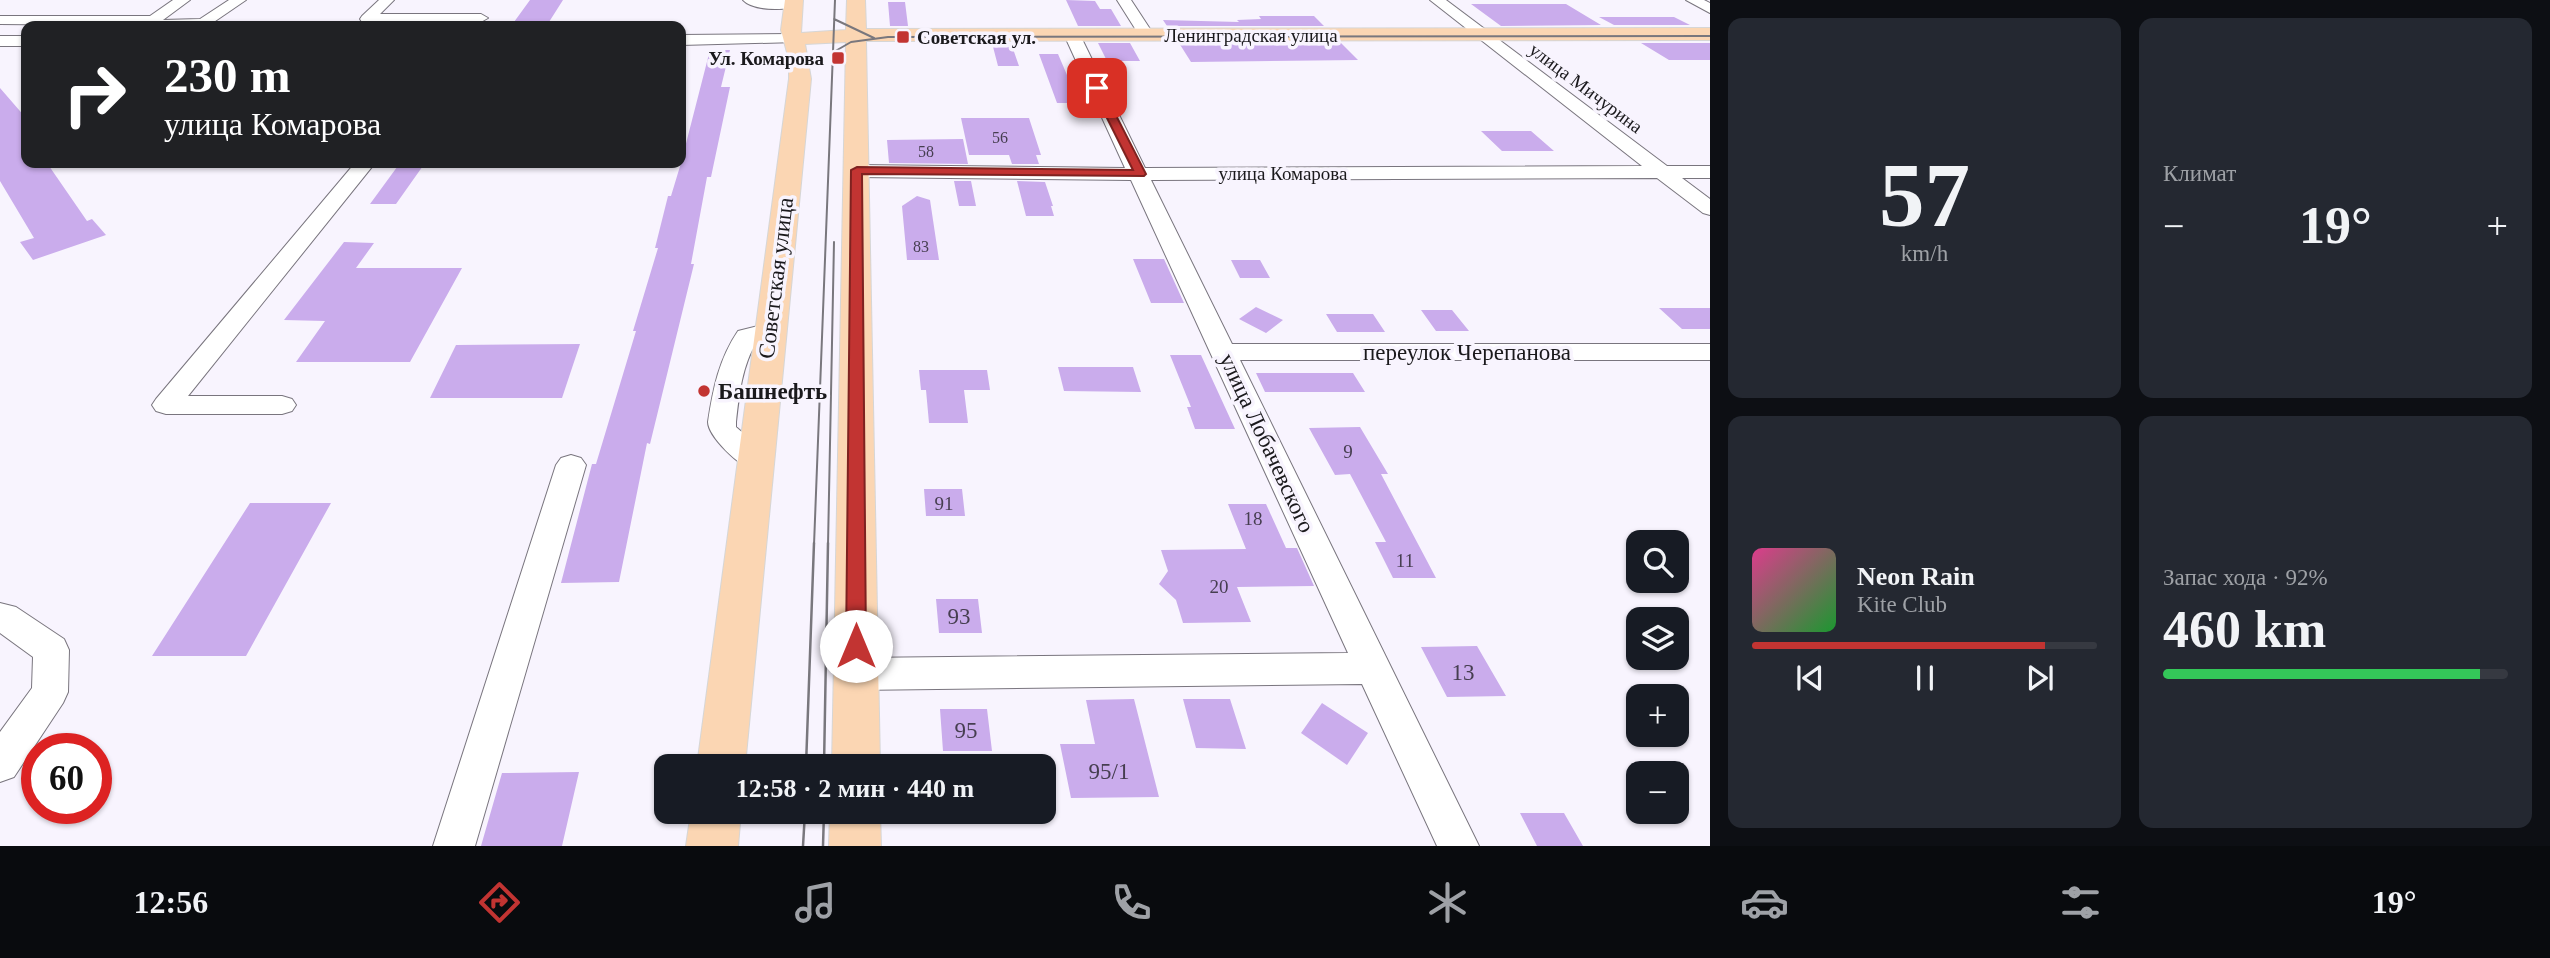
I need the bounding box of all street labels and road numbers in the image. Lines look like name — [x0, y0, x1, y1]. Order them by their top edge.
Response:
street label: Ленинградская улица — [1164, 25, 1338, 46]
street label: улица Мичурина — [1525, 39, 1647, 138]
street label: улица Комарова — [1218, 163, 1348, 184]
street label: Советская улица — [754, 196, 798, 360]
street label: переулок Черепанова — [1363, 340, 1571, 365]
street label: улица Лобачевского — [1215, 350, 1319, 536]

